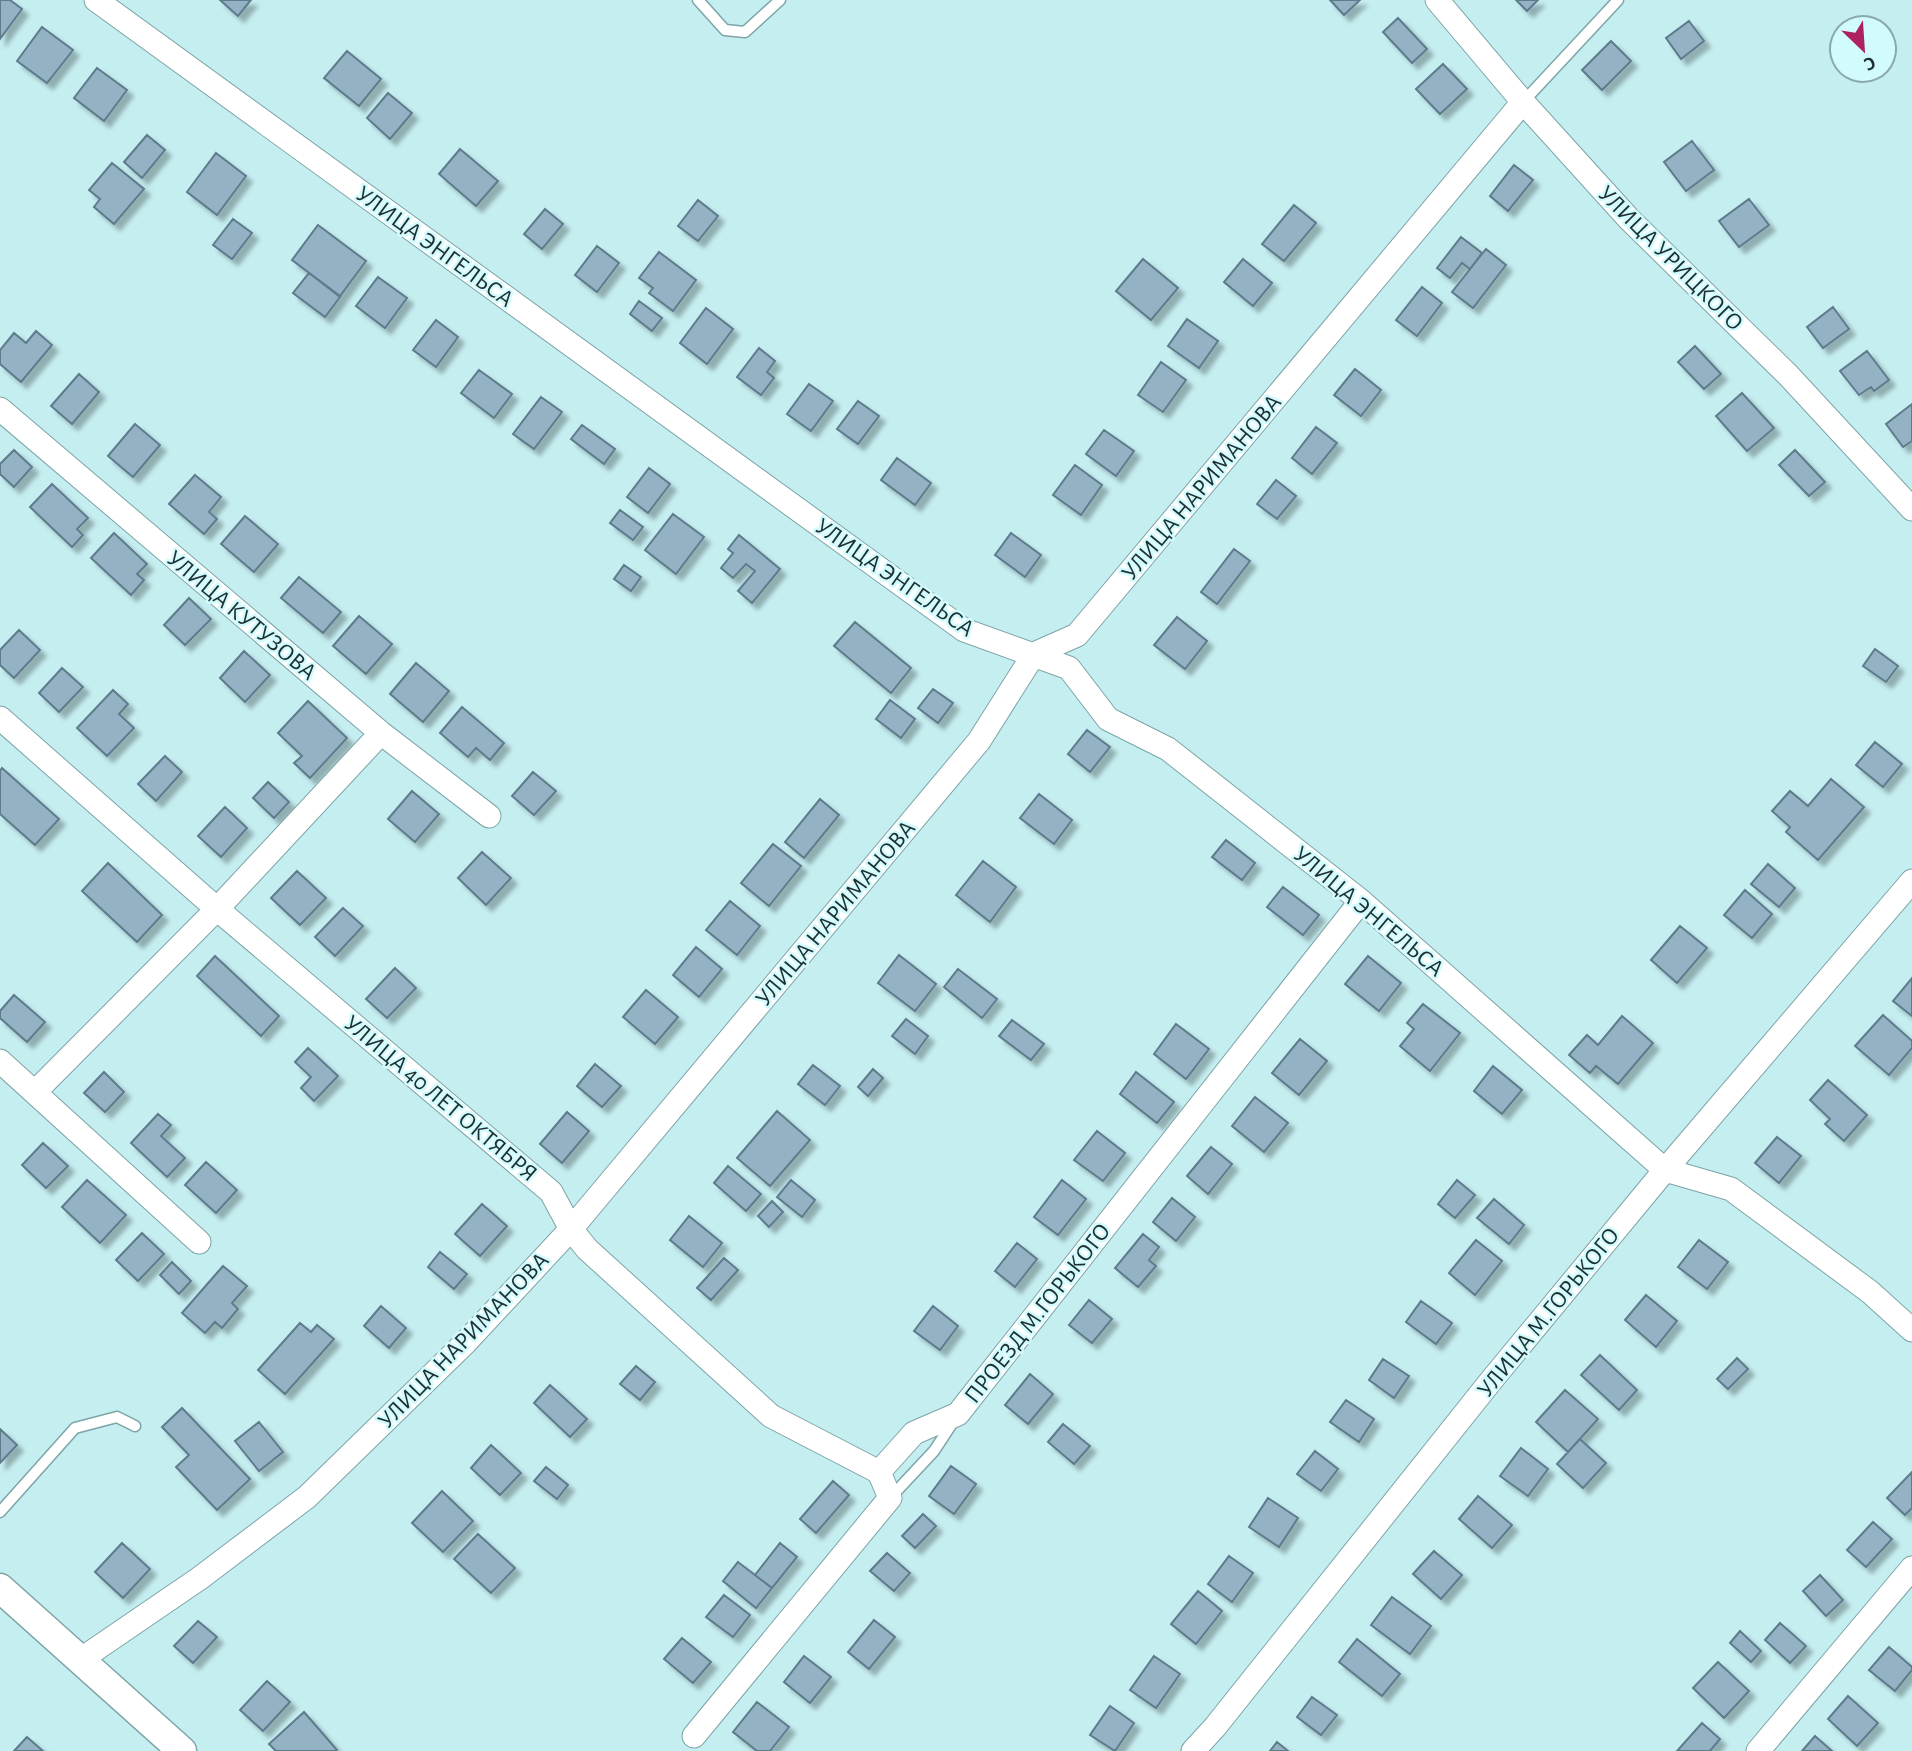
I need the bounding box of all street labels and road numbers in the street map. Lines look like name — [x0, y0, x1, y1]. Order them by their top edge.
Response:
street label: УЛИЦА ЭНГЕЛЬСА — [351, 182, 518, 312]
street label: УЛИЦА УРИЦКОГО — [1593, 182, 1747, 336]
street label: УЛИЦА НАРИМАНОВА — [1117, 390, 1286, 585]
street label: УЛИЦА ЭНГЕЛЬСА — [811, 514, 978, 642]
street label: УЛИЦА КУТУЗОВА — [162, 547, 321, 685]
street label: УЛИЦА НАРИМАНОВА — [751, 816, 920, 1011]
street label: УЛИЦА ЭНГЕЛЬСА — [1289, 842, 1448, 981]
street label: УЛИЦА 40 ЛЕТ ОКТЯБРЯ — [339, 1011, 541, 1186]
street label: ПРОЕЗД М.ГОРЬКОГО — [960, 1219, 1115, 1408]
street label: УЛИЦА М.ГОРЬКОГО — [1473, 1223, 1624, 1402]
street label: УЛИЦА НАРИМАНОВА — [374, 1248, 554, 1433]

